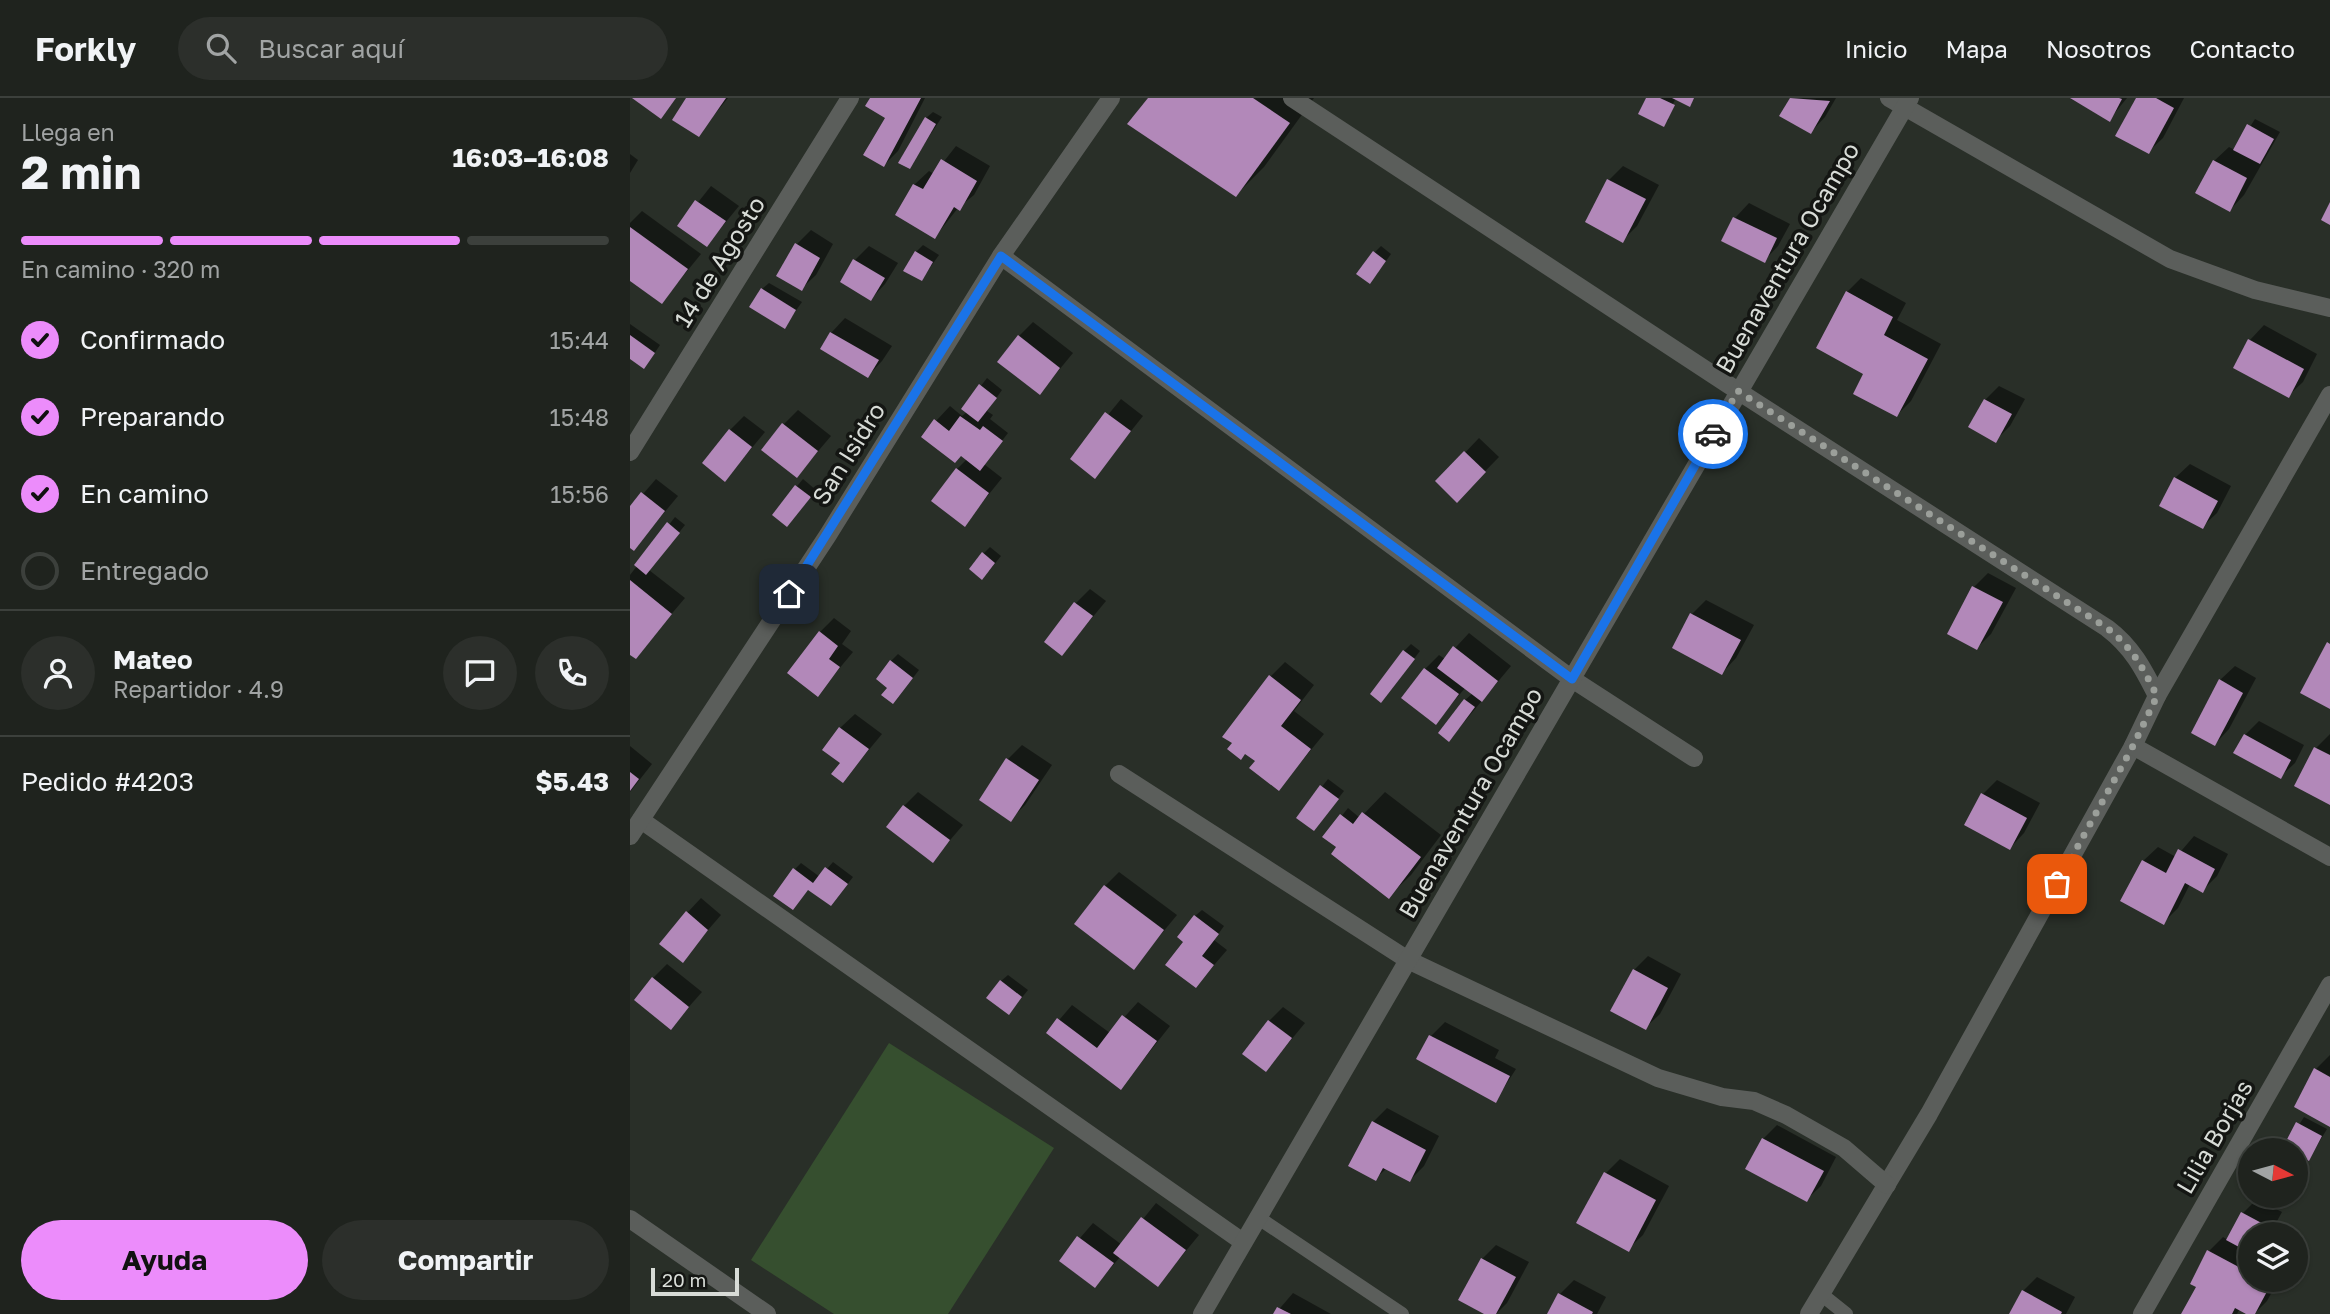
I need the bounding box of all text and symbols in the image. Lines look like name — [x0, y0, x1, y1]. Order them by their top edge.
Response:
search box — [178, 17, 668, 80]
text: Forkly — [35, 29, 136, 68]
icon: search — [202, 29, 240, 67]
text: Buscar aquí — [258, 33, 404, 64]
text: Inicio — [1845, 34, 1907, 63]
text: Mapa — [1945, 34, 2008, 63]
text: Nosotros — [2046, 34, 2152, 63]
text: Contacto — [2190, 34, 2295, 63]
text: Llega en — [21, 118, 115, 146]
street label: Buenaventura Ocampo — [1709, 137, 1865, 378]
text: 16:03–16:08 — [452, 142, 609, 173]
text: 2 min — [21, 144, 141, 199]
street label: 14 de Agosto — [667, 190, 770, 332]
text: En camino · 320 m — [21, 255, 220, 283]
icon: check — [21, 321, 59, 359]
text: Confirmado — [80, 324, 225, 355]
text: 15:44 — [550, 326, 609, 354]
street label: San Isidro — [805, 397, 890, 510]
icon: check — [21, 398, 59, 436]
courier — [1678, 399, 1748, 469]
text: Preparando — [80, 401, 225, 432]
text: 15:48 — [550, 403, 609, 431]
icon: car — [1694, 415, 1732, 453]
icon: check — [21, 475, 59, 513]
text: En camino — [80, 478, 209, 509]
text: 15:56 — [550, 480, 609, 508]
text: Entregado — [80, 555, 209, 586]
pin — [759, 564, 819, 624]
icon: home — [770, 575, 808, 613]
button: person — [21, 636, 95, 710]
button: chat — [443, 636, 517, 710]
button: phone — [535, 636, 609, 710]
text: Mateo — [113, 644, 193, 675]
text: Repartidor · 4.9 — [113, 675, 284, 703]
street label: Buenaventura Ocampo — [1392, 682, 1548, 923]
text: Pedido #4203 — [21, 766, 194, 797]
text: $5.43 — [535, 766, 609, 797]
pin — [2027, 854, 2087, 914]
icon: bag — [2038, 865, 2076, 903]
street label: Lilia Borjas — [2170, 1074, 2258, 1198]
north arrow — [2238, 1138, 2308, 1208]
map controls — [2238, 1138, 2308, 1292]
button: Ayuda — [21, 1220, 308, 1300]
button: Compartir — [322, 1220, 609, 1300]
button: layers — [2238, 1222, 2308, 1292]
scale bar — [651, 1265, 738, 1297]
text: 20 m — [662, 1268, 706, 1291]

